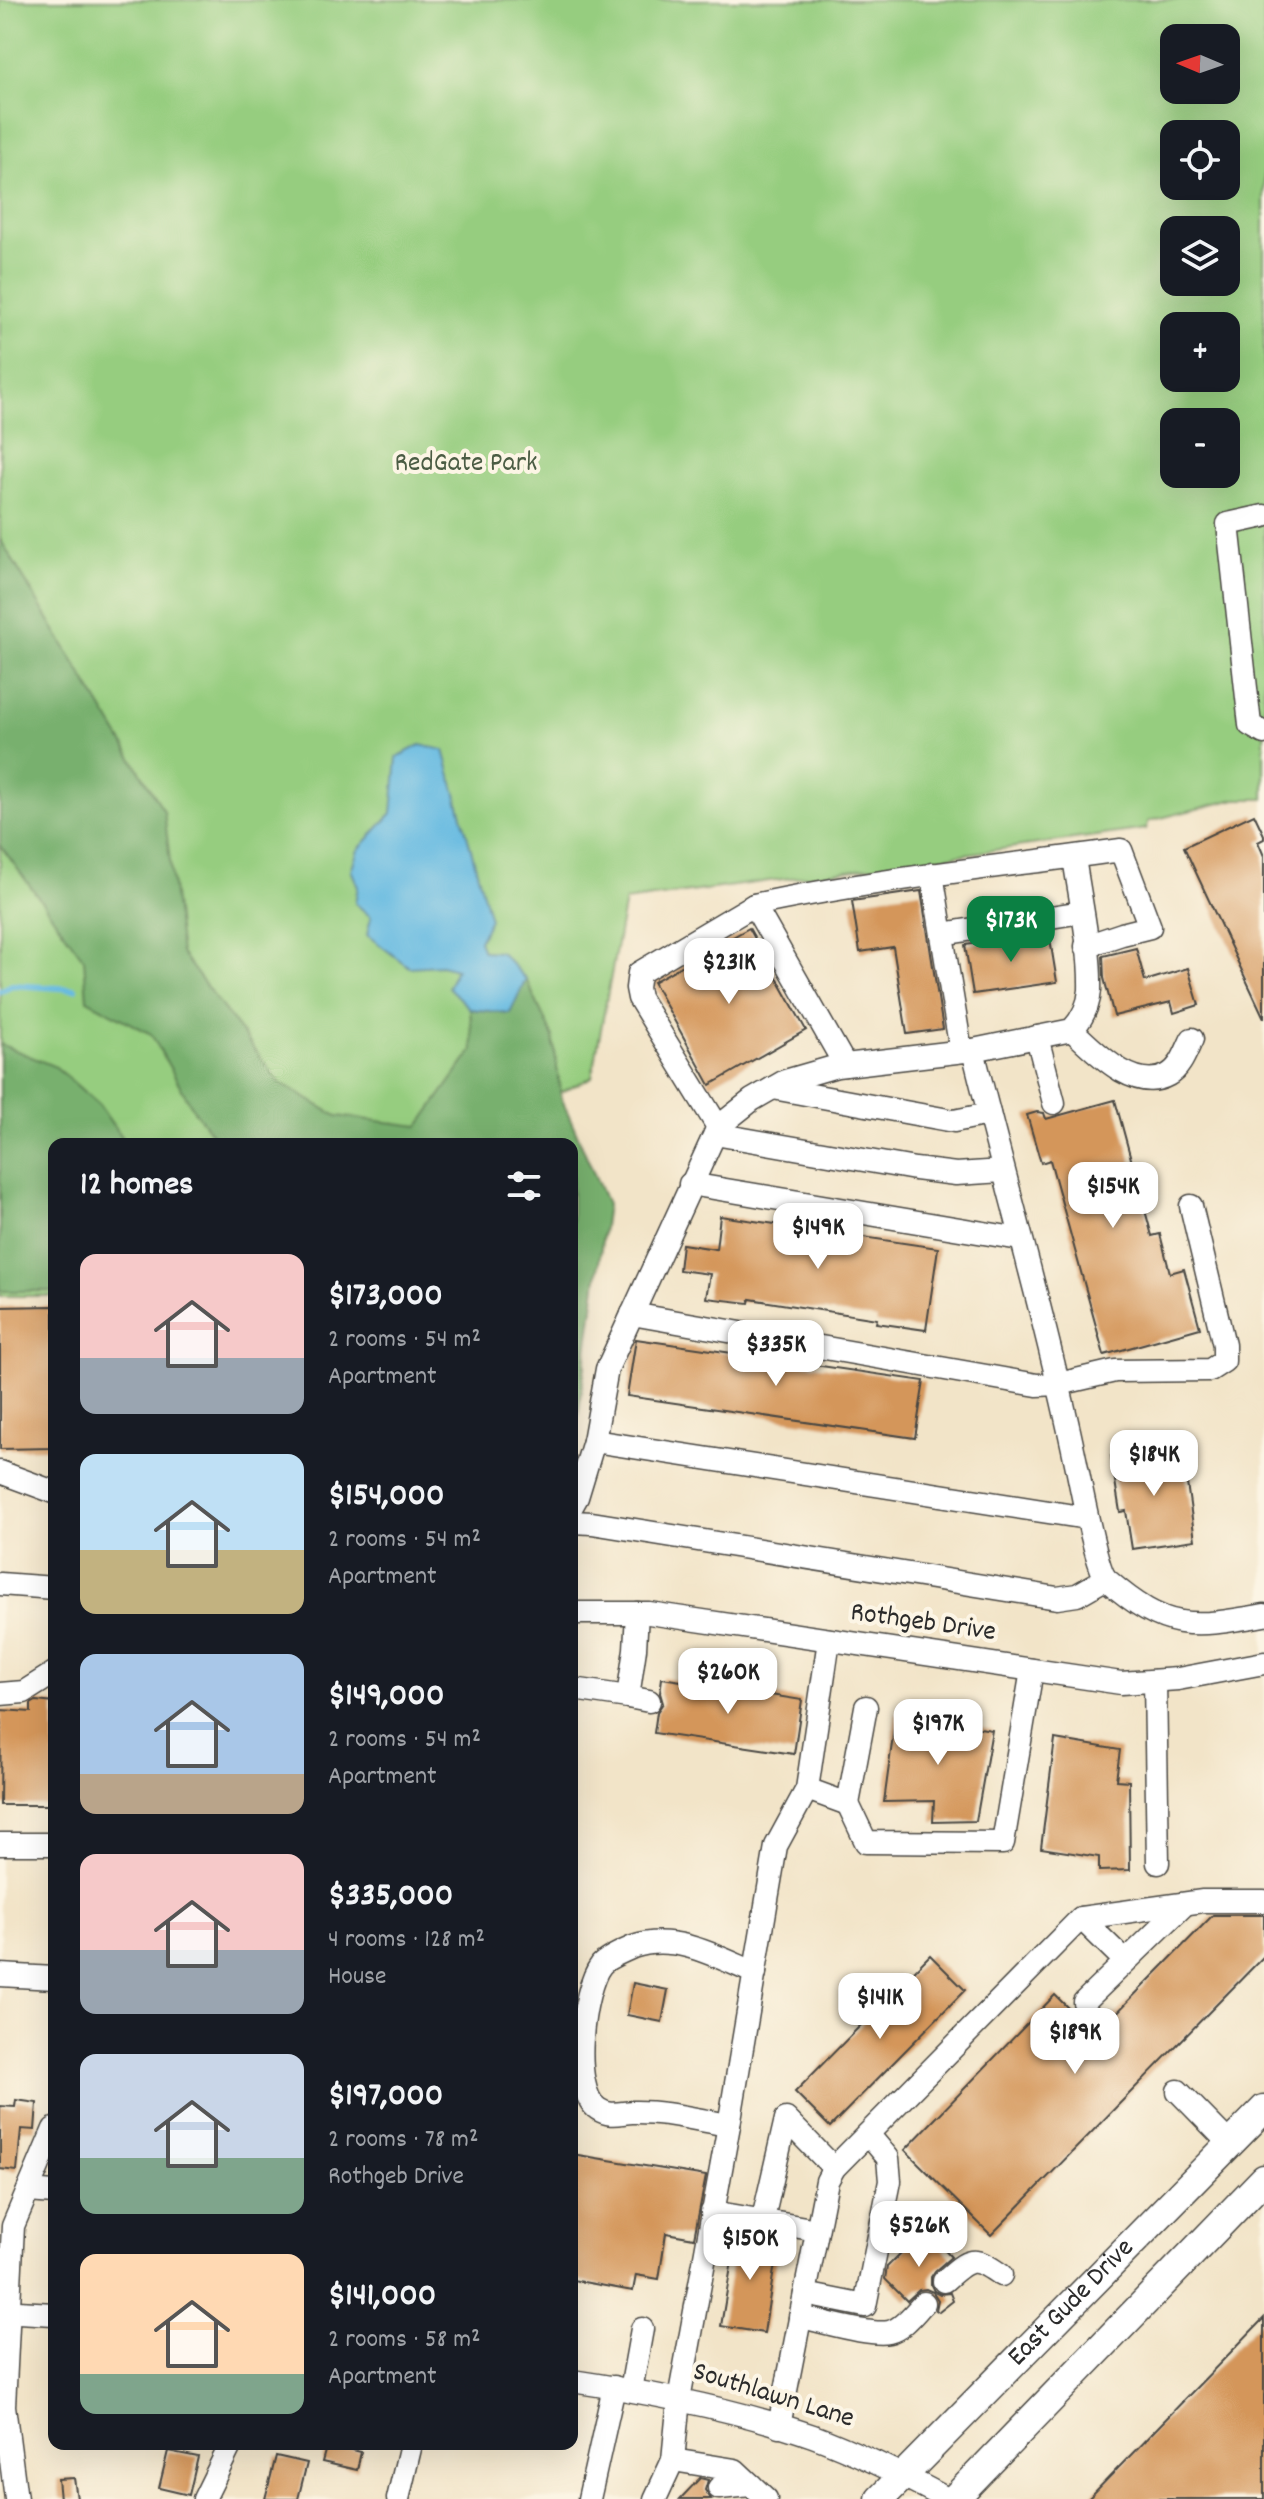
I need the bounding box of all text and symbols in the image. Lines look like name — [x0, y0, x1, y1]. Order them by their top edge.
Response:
north arrow — [1160, 24, 1240, 104]
map controls — [1160, 24, 1240, 488]
button: locate — [1160, 120, 1240, 200]
button: layers — [1160, 216, 1240, 296]
button: + — [1160, 312, 1240, 392]
button: − — [1160, 408, 1240, 488]
park label: RedGate Park — [394, 445, 538, 485]
pin: $173K — [955, 896, 1067, 964]
text: $173K — [985, 903, 1037, 940]
pin: $231K — [673, 938, 785, 1006]
text: $231K — [702, 945, 756, 982]
text: 12 homes — [80, 1162, 193, 1211]
pin: $154K — [1057, 1162, 1169, 1230]
icon: filters — [502, 1164, 546, 1208]
text: $154K — [1086, 1169, 1140, 1206]
pin: $149K — [762, 1203, 874, 1271]
text: $149K — [791, 1210, 845, 1247]
text: $173,000 — [328, 1273, 443, 1322]
icon: home — [144, 1286, 240, 1382]
pin: $335K — [720, 1320, 832, 1388]
text: 2 rooms · 54 m² — [328, 1322, 481, 1359]
text: $335K — [746, 1327, 806, 1364]
text: Apartment — [328, 1359, 437, 1396]
pin: $184K — [1098, 1430, 1210, 1498]
text: $184K — [1128, 1437, 1180, 1474]
text: $154,000 — [328, 1473, 445, 1522]
icon: home — [144, 1486, 240, 1582]
text: 2 rooms · 54 m² — [328, 1522, 481, 1559]
text: Apartment — [328, 1559, 437, 1596]
street label: Rothgeb Drive — [848, 1594, 998, 1654]
pin: $260K — [672, 1648, 784, 1716]
text: $260K — [696, 1655, 760, 1692]
text: $149,000 — [328, 1673, 444, 1722]
icon: home — [144, 1686, 240, 1782]
pin: $197K — [882, 1699, 994, 1767]
text: $197K — [912, 1706, 964, 1743]
text: 2 rooms · 54 m² — [328, 1722, 481, 1759]
text: Apartment — [328, 1759, 437, 1796]
text: $335,000 — [328, 1873, 453, 1922]
icon: home — [144, 1886, 240, 1982]
text: 4 rooms · 128 m² — [328, 1922, 485, 1959]
text: House — [328, 1959, 386, 1996]
pin: $141K — [824, 1973, 936, 2041]
text: $141K — [856, 1980, 904, 2017]
pin: $189K — [1019, 2008, 1131, 2076]
text: $189K — [1048, 2015, 1102, 2052]
text: $197,000 — [328, 2073, 443, 2122]
icon: home — [144, 2086, 240, 2182]
text: 2 rooms · 78 m² — [328, 2122, 478, 2159]
text: Rothgeb Drive — [328, 2159, 464, 2196]
pin: $526K — [863, 2201, 975, 2269]
text: $526K — [888, 2208, 950, 2245]
pin: $150K — [694, 2214, 806, 2282]
text: $150K — [721, 2221, 779, 2258]
street label: East Gude Drive — [1000, 2230, 1145, 2377]
text: $141,000 — [328, 2273, 436, 2322]
icon: home — [144, 2286, 240, 2382]
text: 2 rooms · 58 m² — [328, 2322, 481, 2359]
street label: Southlawn Lane — [687, 2353, 859, 2441]
text: Apartment — [328, 2359, 437, 2396]

